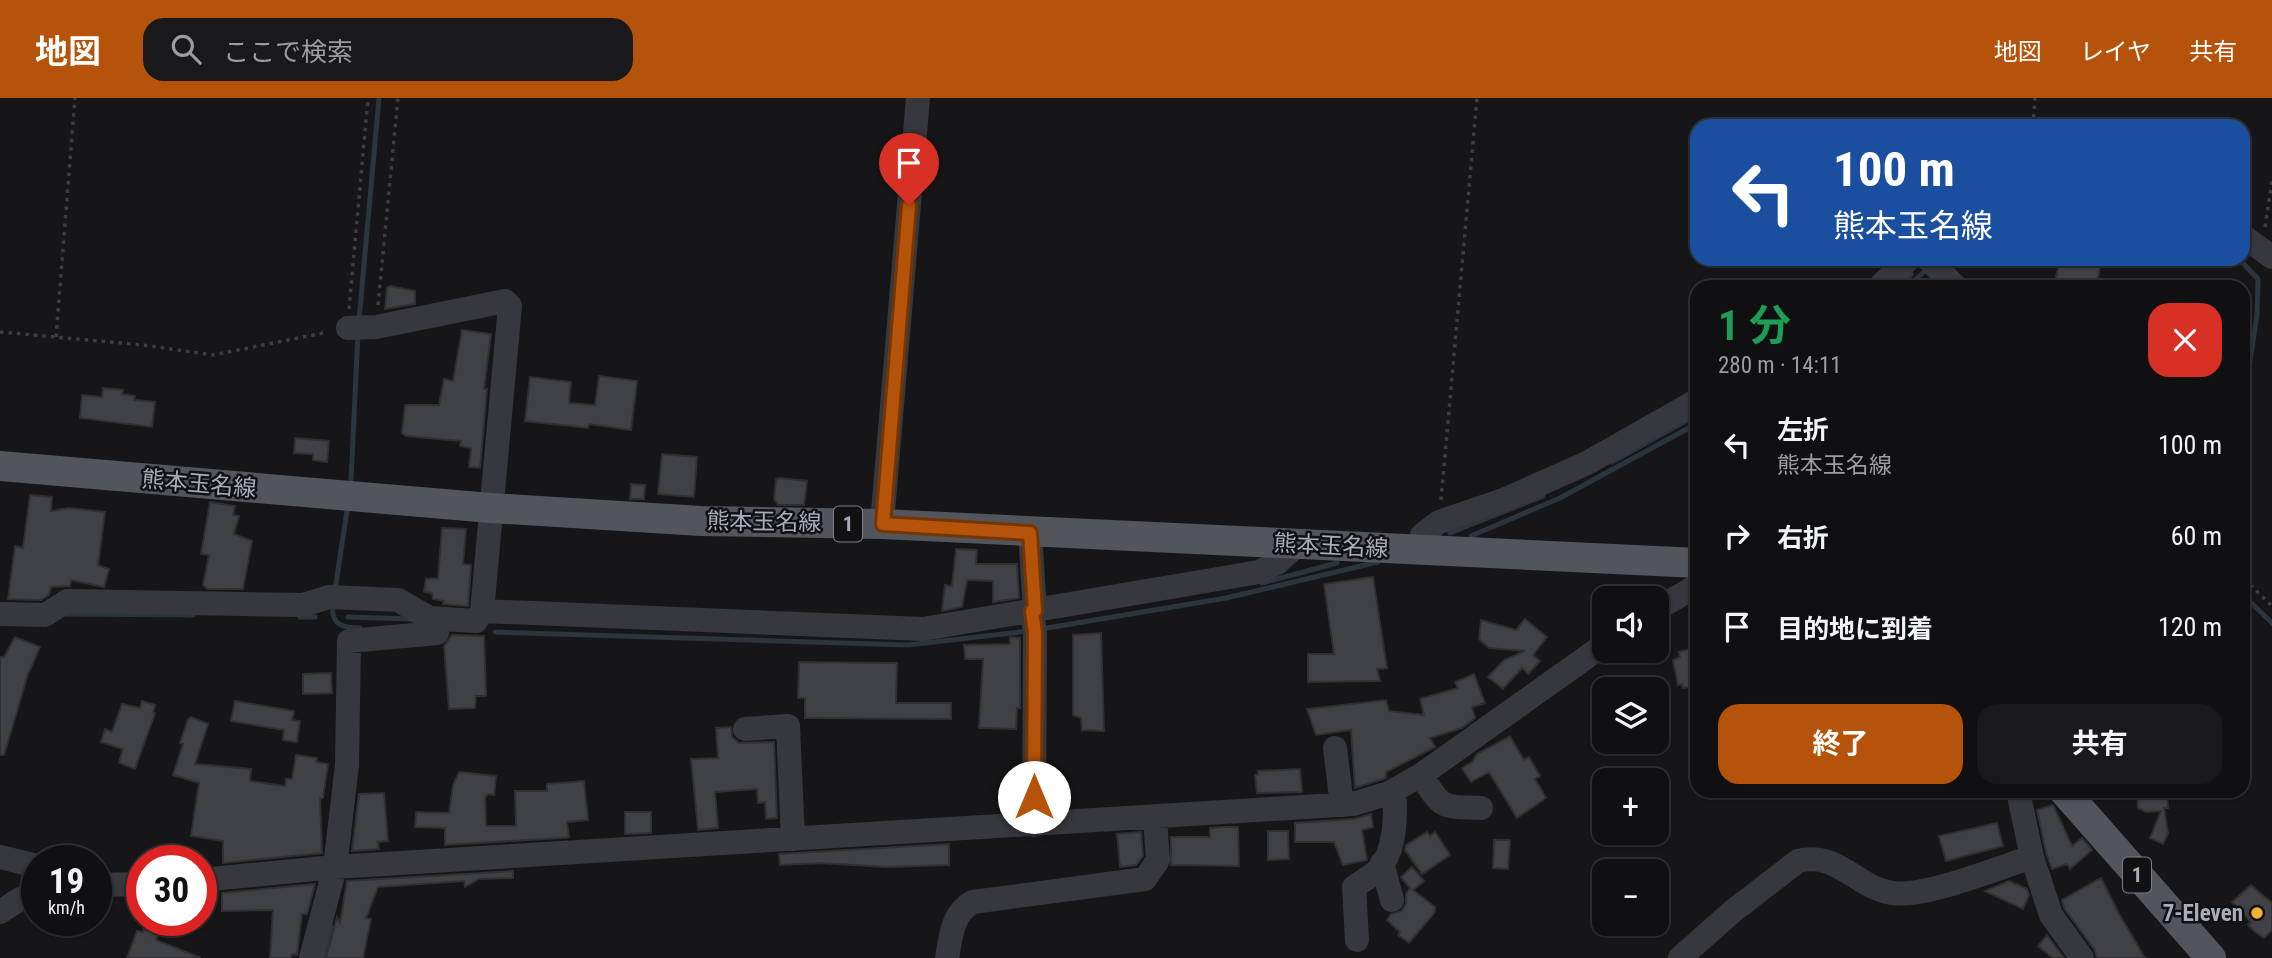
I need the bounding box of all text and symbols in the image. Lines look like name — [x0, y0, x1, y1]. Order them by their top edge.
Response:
search box — [143, 18, 633, 81]
icon: search — [167, 30, 205, 68]
text: 地図 — [35, 32, 101, 71]
text: ここで検索 — [223, 37, 353, 67]
text: 地図 — [1994, 38, 2042, 66]
text: レイヤ — [2080, 38, 2151, 66]
text: 共有 — [2189, 38, 2237, 66]
pin — [879, 133, 939, 205]
text: 100 m — [1833, 141, 1955, 198]
icon: arrive — [890, 144, 928, 182]
icon: left — [1718, 147, 1809, 238]
text: 熊本玉名線 — [1833, 207, 1993, 245]
text: 1 分 — [1718, 301, 1791, 350]
button: close — [2148, 303, 2222, 377]
text: 280 m · 14:11 — [1718, 352, 1842, 379]
text: 左折 — [1777, 415, 1829, 445]
icon: left — [1718, 426, 1756, 464]
text: 100 m — [2158, 430, 2222, 460]
text: 熊本玉名線 — [1777, 452, 1892, 479]
street label: 熊本玉名線 — [141, 466, 257, 502]
road number: 1 — [834, 506, 862, 542]
street label: 熊本玉名線 — [706, 507, 822, 537]
icon: right — [1718, 517, 1756, 555]
text: 60 m — [2171, 521, 2222, 551]
text: 右折 — [1777, 523, 1829, 553]
street label: 熊本玉名線 — [1273, 530, 1389, 562]
map controls — [1592, 586, 1669, 936]
button: sound — [1592, 586, 1669, 663]
icon: arrive — [1718, 608, 1756, 646]
text: 120 m — [2158, 612, 2222, 642]
text: 目的地に到着 — [1777, 614, 1933, 644]
button: layers — [1592, 677, 1669, 754]
button: 終了 — [1718, 704, 1963, 784]
button: 共有 — [1977, 704, 2222, 784]
position arrow — [997, 760, 1071, 834]
button: + — [1592, 768, 1669, 845]
speed limit sign: 30 — [126, 845, 217, 936]
road number: 1 — [2123, 858, 2151, 892]
button: − — [1592, 859, 1669, 936]
text: 19 — [49, 861, 84, 902]
text: km/h — [48, 897, 85, 918]
place label: 7-Eleven — [2163, 900, 2243, 927]
marker: 7-Eleven — [2249, 905, 2265, 921]

